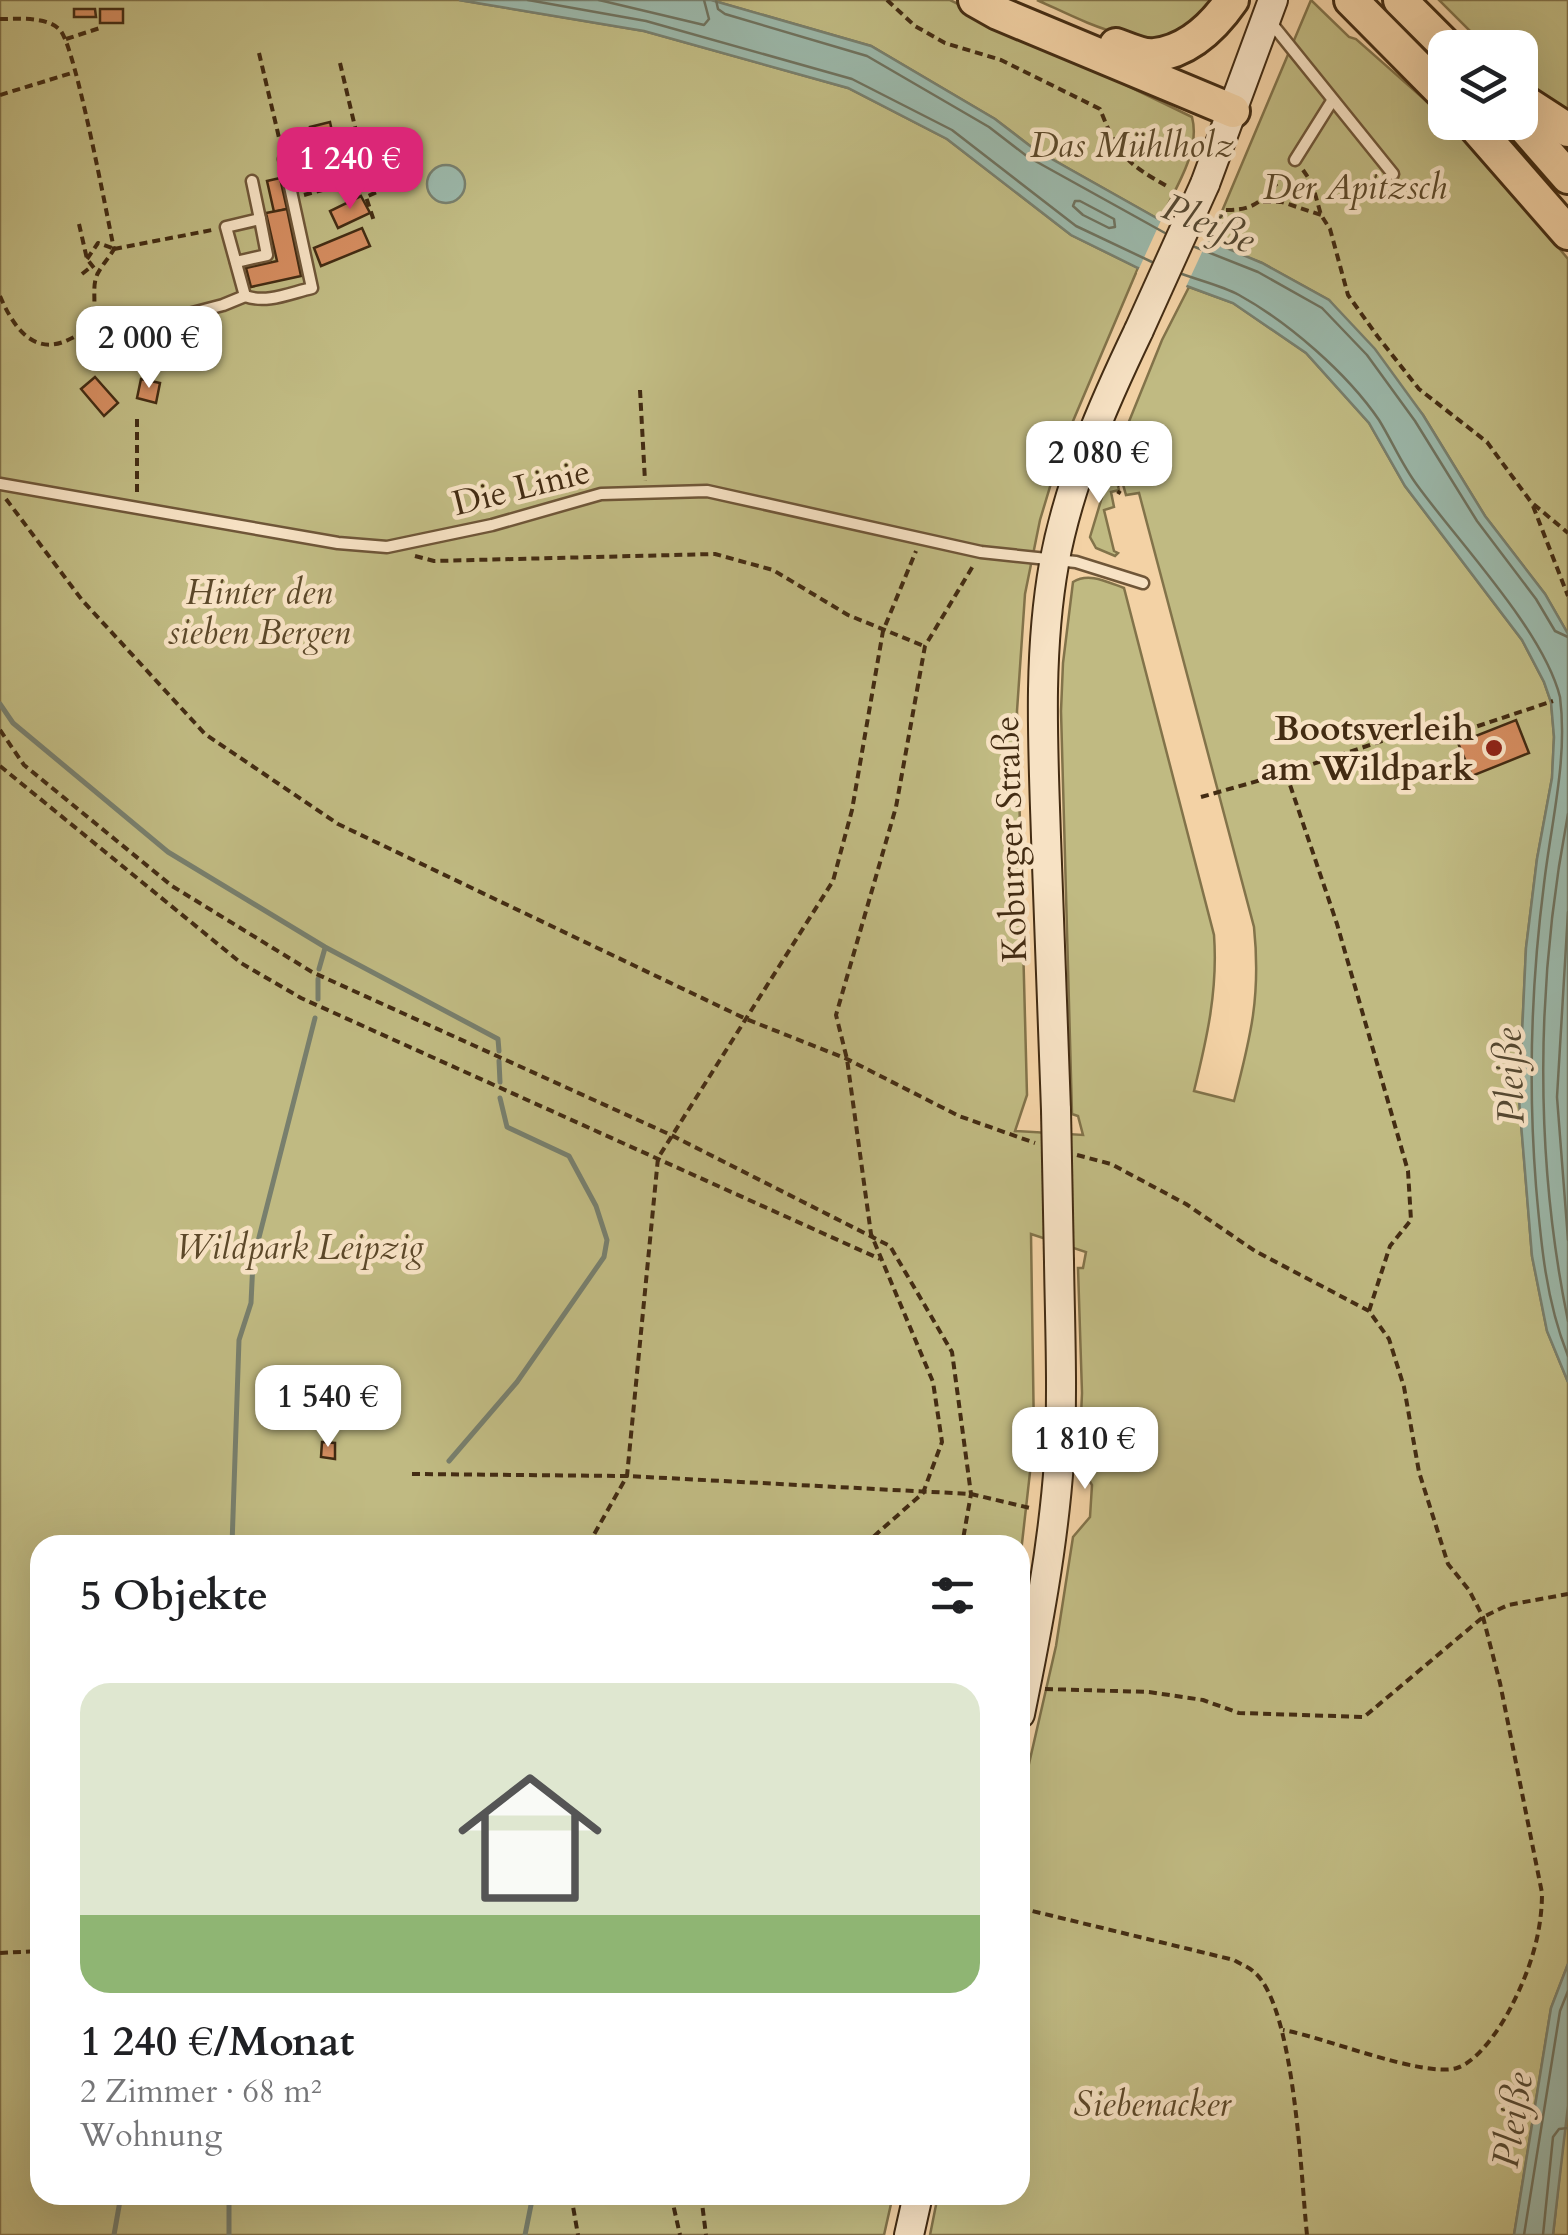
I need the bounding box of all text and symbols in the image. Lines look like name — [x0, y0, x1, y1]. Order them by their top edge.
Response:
map controls — [1428, 30, 1538, 140]
button: layers — [1428, 30, 1538, 140]
park label: Das Mühlholz — [1030, 122, 1234, 170]
pin: 1 240 € — [258, 127, 442, 212]
text: 1 240 € — [299, 137, 401, 181]
park label: Der Apitzsch — [1263, 164, 1447, 212]
water label: Pleiße — [1154, 181, 1263, 267]
pin: 2 000 € — [57, 306, 241, 391]
text: 2 000 € — [98, 316, 200, 360]
pin: 2 080 € — [1007, 421, 1191, 506]
text: 2 080 € — [1048, 431, 1150, 475]
street label: Die Linie — [447, 448, 595, 528]
park label: Hinter den sieben Bergen — [168, 569, 350, 657]
place label: Bootsverleih am Wildpark — [1261, 705, 1474, 793]
street label: Koburger Straße — [983, 715, 1039, 963]
marker: Bootsverleih am Wildpark — [1483, 737, 1505, 759]
water label: Pleiße — [1482, 1027, 1538, 1125]
park label: Wildpark Leipzig — [176, 1224, 424, 1272]
pin: 1 540 € — [236, 1365, 420, 1450]
text: 1 540 € — [277, 1375, 379, 1419]
pin: 1 810 € — [993, 1407, 1177, 1492]
text: 1 810 € — [1034, 1417, 1136, 1461]
text: 5 Objekte — [80, 1567, 268, 1624]
icon: filters — [925, 1568, 980, 1623]
icon: home — [440, 1748, 620, 1928]
text: 1 240 €/Monat — [80, 2013, 354, 2070]
water label: Pleiße — [1480, 2068, 1546, 2172]
text: 2 Zimmer · 68 m² — [80, 2070, 322, 2114]
park label: Siebenacker — [1073, 2081, 1232, 2129]
text: Wohnung — [80, 2114, 222, 2158]

